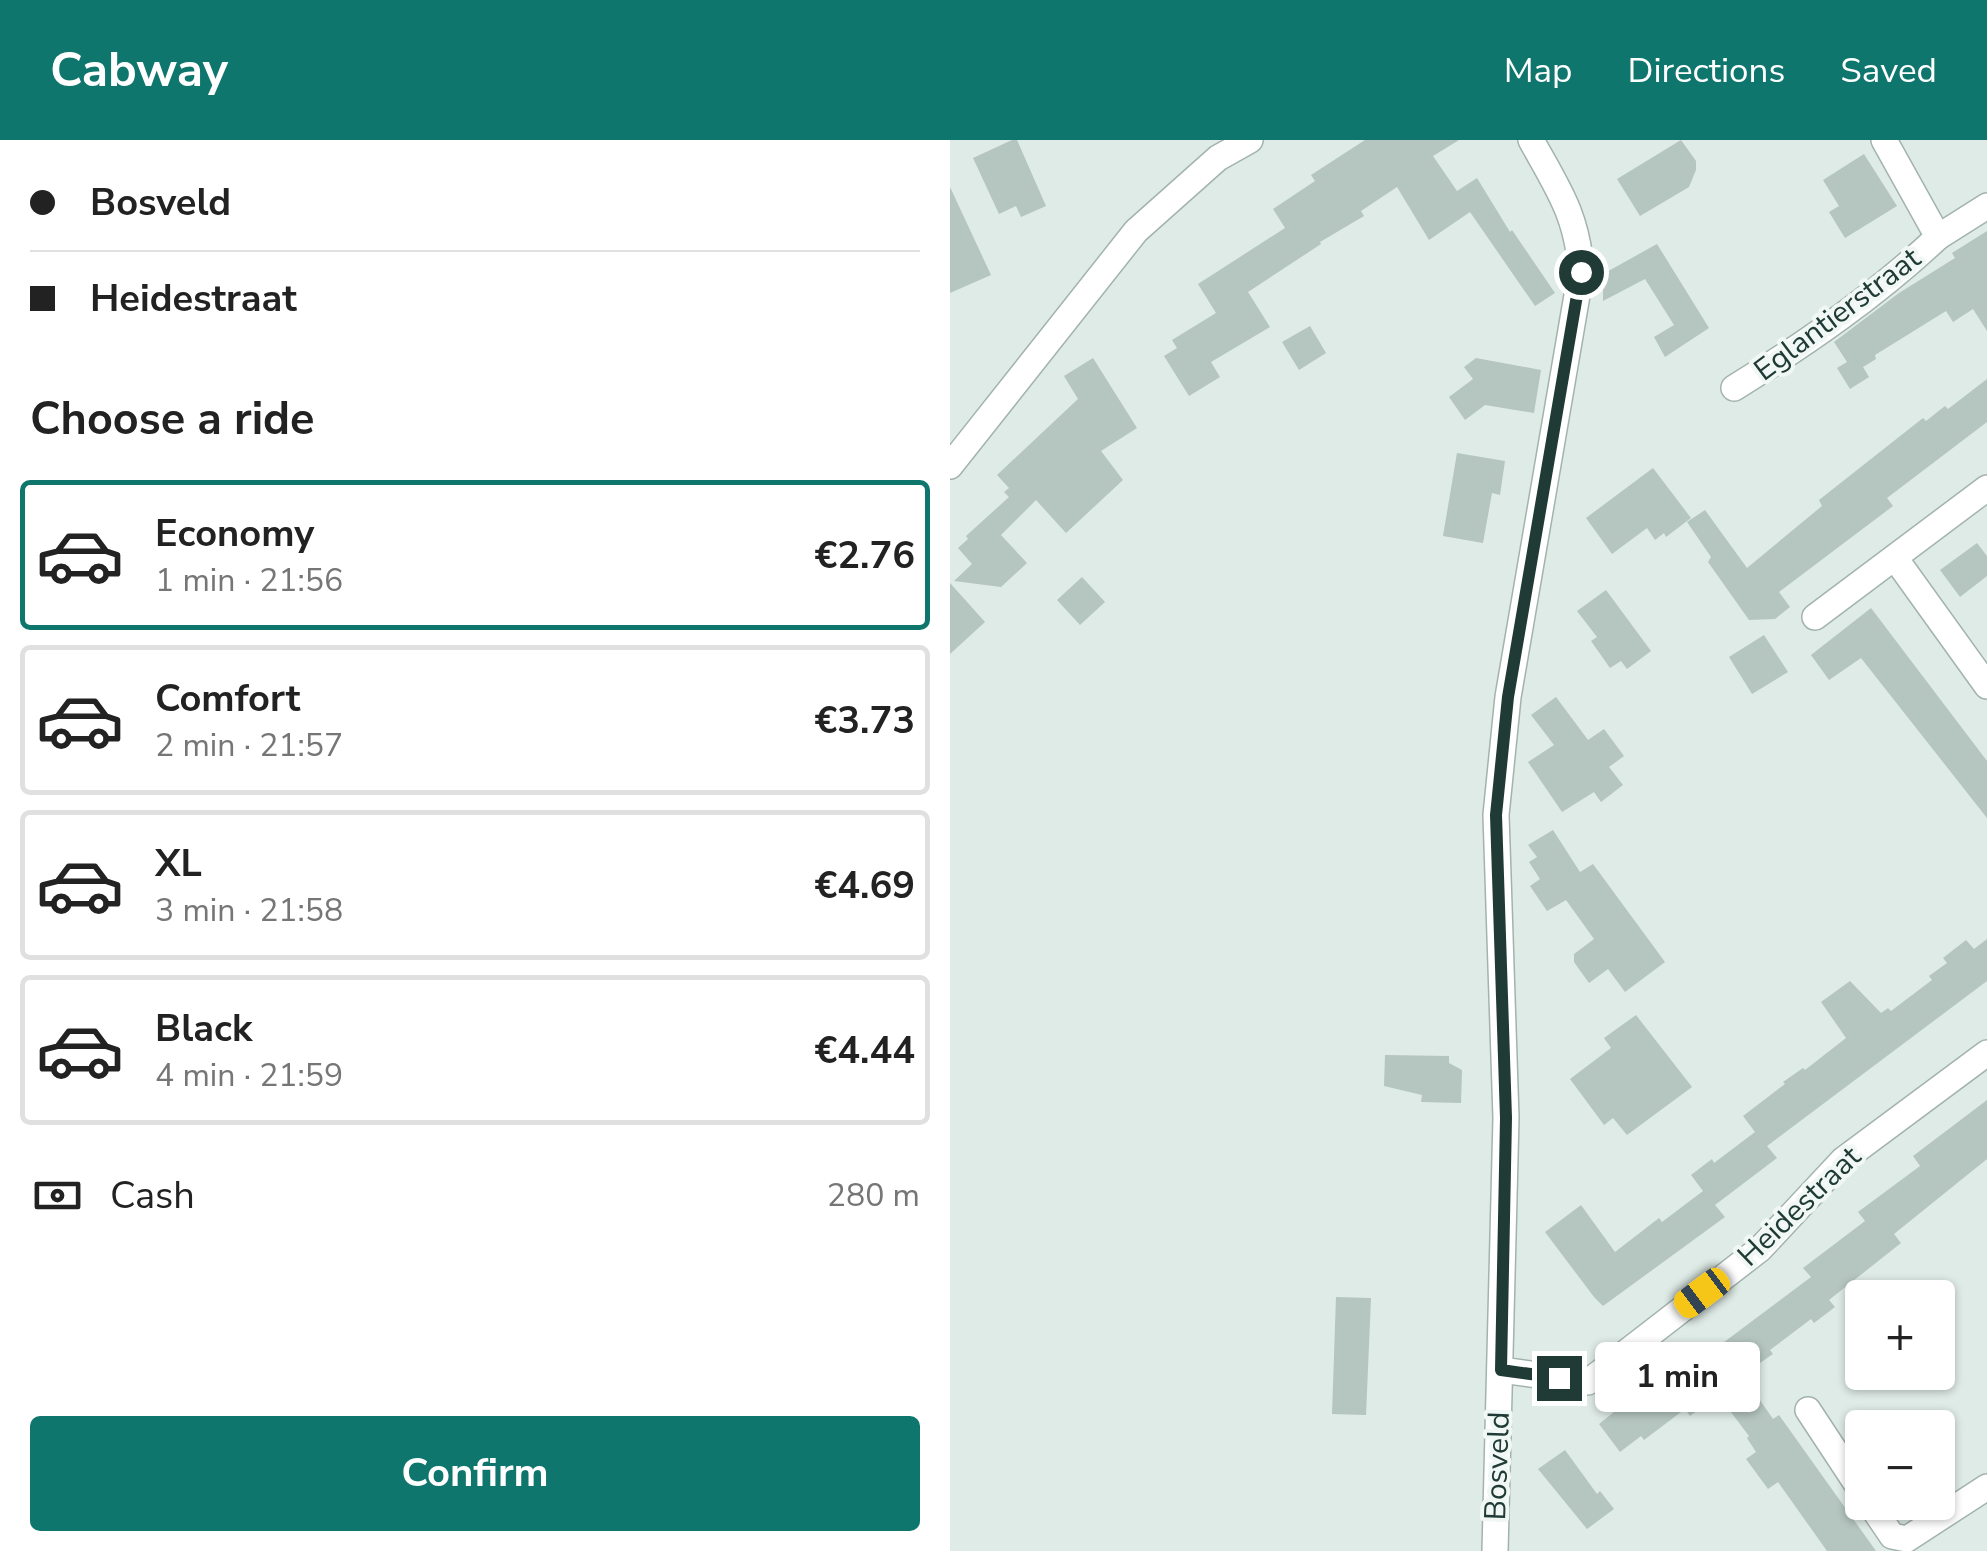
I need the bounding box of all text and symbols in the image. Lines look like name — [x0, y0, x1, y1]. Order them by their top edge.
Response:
text: Cabway — [50, 37, 228, 103]
text: Map — [1504, 47, 1573, 94]
text: Directions — [1628, 47, 1785, 94]
text: Saved — [1840, 47, 1937, 94]
text: Bosveld — [90, 177, 231, 228]
street label: Eglantierstraat — [1746, 238, 1929, 390]
route start — [1559, 250, 1604, 295]
text: Heidestraat — [90, 273, 297, 324]
text: Choose a ride — [30, 389, 315, 450]
text: Economy — [155, 508, 314, 559]
icon: car — [35, 510, 125, 600]
text: €2.76 — [814, 530, 915, 581]
text: 1 min · 21:56 — [155, 559, 343, 602]
text: Comfort — [155, 673, 300, 724]
icon: car — [35, 675, 125, 765]
text: €3.73 — [814, 695, 915, 746]
text: 2 min · 21:57 — [155, 724, 343, 767]
text: XL — [155, 838, 202, 889]
icon: car — [35, 840, 125, 930]
text: €4.69 — [814, 860, 915, 911]
text: 3 min · 21:58 — [155, 889, 343, 932]
text: Black — [155, 1003, 252, 1054]
icon: car — [35, 1005, 125, 1095]
text: €4.44 — [814, 1025, 915, 1076]
text: 4 min · 21:59 — [155, 1054, 343, 1097]
street label: Heidestraat — [1729, 1137, 1870, 1276]
icon: cash — [30, 1168, 85, 1223]
text: Cash — [110, 1170, 195, 1221]
text: 280 m — [827, 1174, 920, 1217]
car — [1669, 1263, 1735, 1323]
map controls — [1845, 1280, 1955, 1520]
button: + — [1845, 1280, 1955, 1390]
callout: 1 min — [1594, 1343, 1759, 1413]
text: 1 min — [1636, 1355, 1719, 1398]
route end — [1537, 1356, 1582, 1401]
button: − — [1845, 1410, 1955, 1520]
street label: Bosveld — [1475, 1411, 1520, 1521]
button: Confirm — [30, 1416, 920, 1531]

